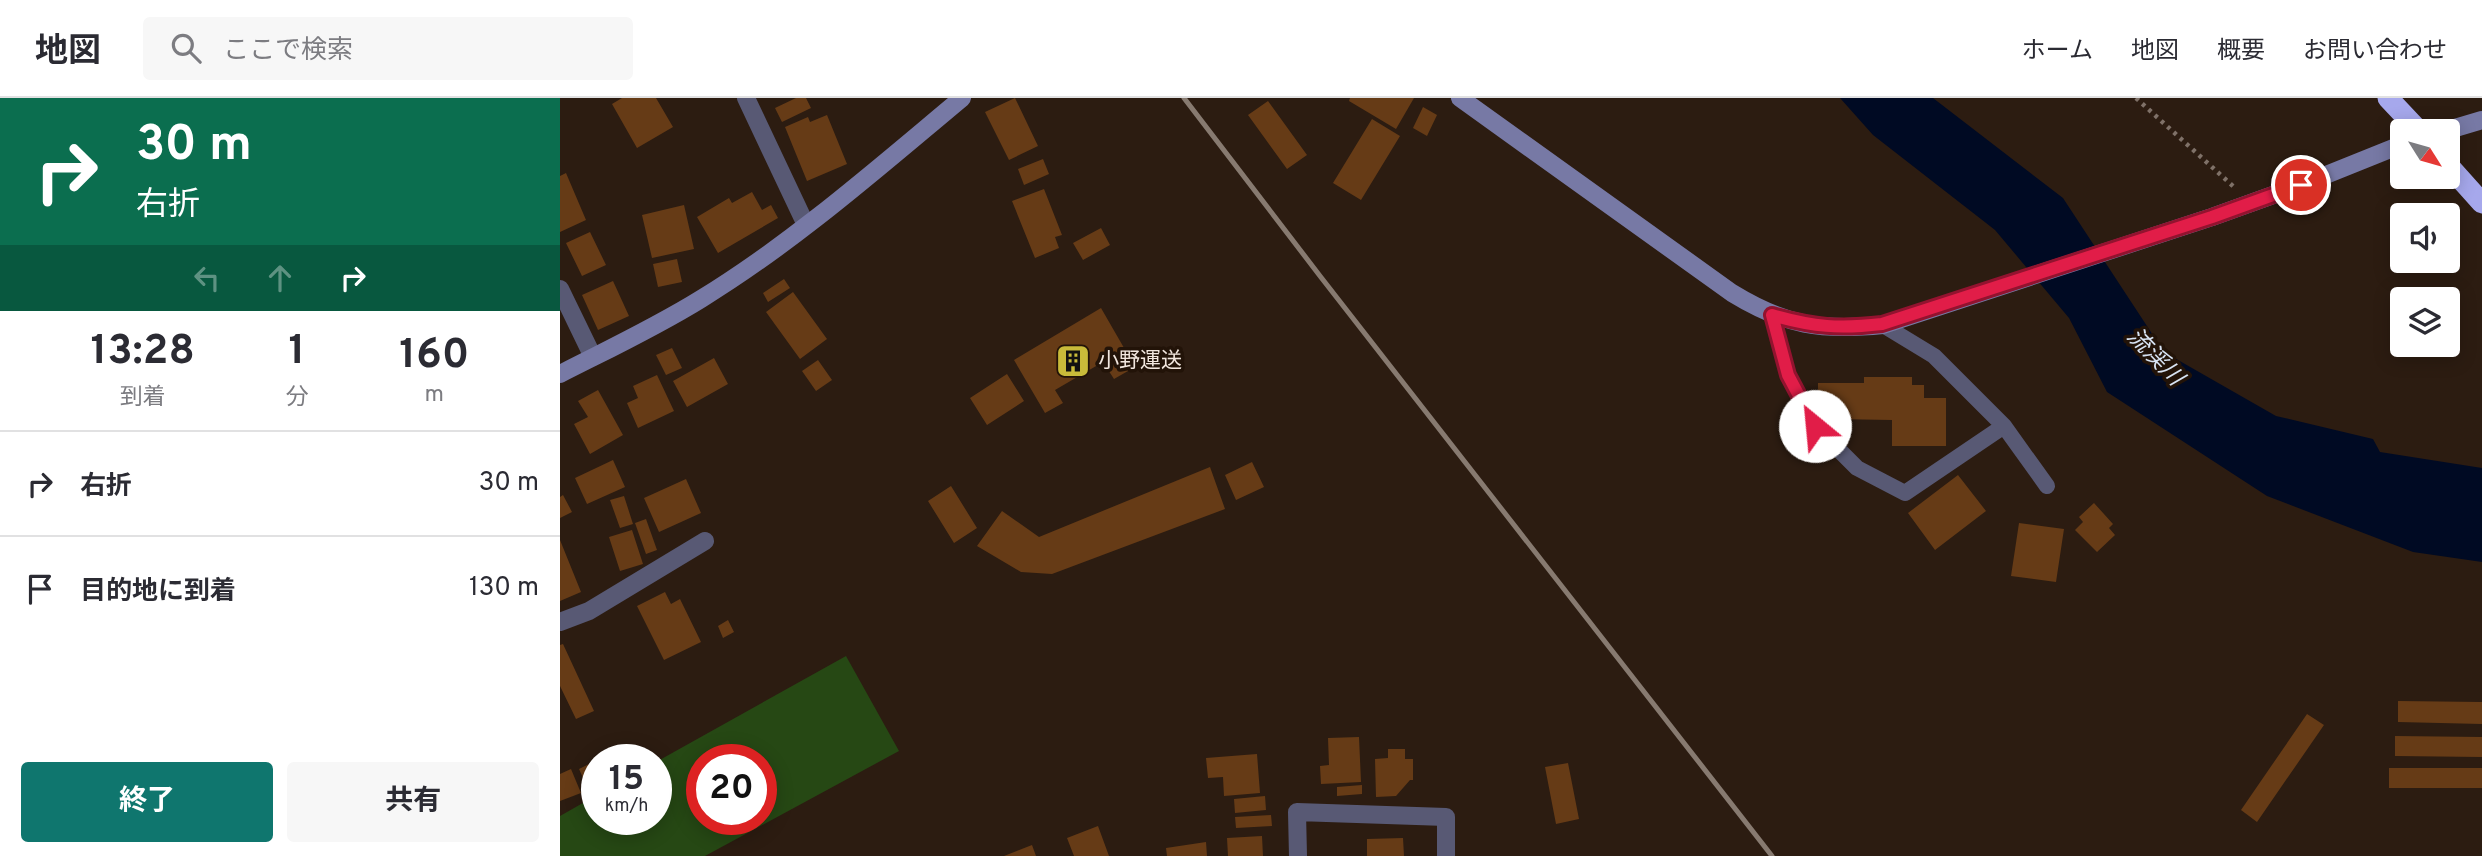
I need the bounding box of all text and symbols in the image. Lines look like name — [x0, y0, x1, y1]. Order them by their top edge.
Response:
search box — [143, 17, 633, 80]
icon: search — [167, 29, 205, 67]
text: 地図 — [35, 32, 101, 74]
text: ここで検索 — [223, 35, 353, 68]
text: ホーム — [2022, 37, 2093, 67]
text: 地図 — [2131, 37, 2179, 67]
text: 概要 — [2217, 37, 2265, 67]
text: お問い合わせ — [2303, 37, 2447, 67]
text: 30 m — [136, 116, 252, 178]
north arrow — [2390, 119, 2460, 189]
map controls — [2390, 119, 2460, 357]
icon: right — [21, 126, 112, 217]
pin — [2271, 155, 2331, 215]
icon: arrive — [2282, 166, 2320, 204]
text: 右折 — [136, 186, 200, 226]
button: sound — [2390, 203, 2460, 273]
icon: left — [188, 259, 226, 297]
icon: ahead — [261, 259, 299, 297]
icon: right — [334, 259, 372, 297]
button: layers — [2390, 287, 2460, 357]
water label: 流渓川 — [2120, 323, 2190, 395]
text: 13:28 — [91, 326, 195, 379]
text: 1 — [289, 326, 305, 379]
text: 160 — [399, 330, 469, 383]
building icon: 小野運送 — [1054, 342, 1092, 380]
place label: 小野運送 — [1098, 348, 1182, 375]
text: m — [425, 381, 444, 410]
text: 到着 — [120, 384, 166, 413]
text: 分 — [286, 384, 309, 413]
position arrow — [1778, 389, 1852, 463]
icon: right — [21, 465, 59, 503]
text: 30 m — [479, 467, 539, 500]
text: 右折 — [80, 471, 132, 504]
icon: arrive — [21, 570, 59, 608]
text: 130 m — [469, 572, 539, 605]
text: 目的地に到着 — [80, 576, 236, 609]
speed limit sign: 20 — [686, 744, 777, 835]
text: 15 — [609, 758, 644, 802]
button: 終了 — [21, 762, 273, 842]
button: 共有 — [287, 762, 539, 842]
text: km/h — [605, 795, 648, 818]

